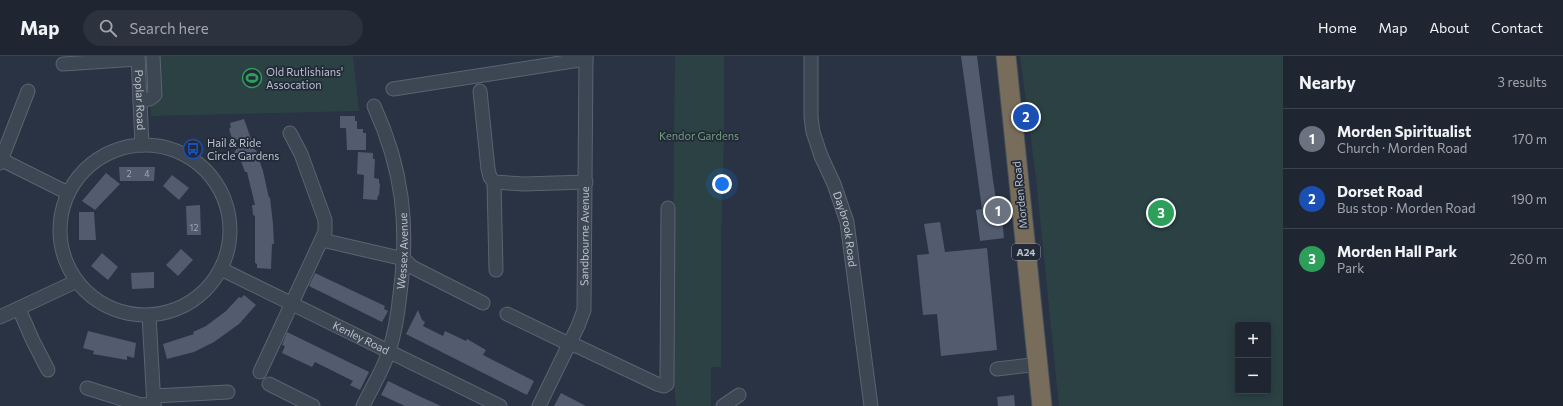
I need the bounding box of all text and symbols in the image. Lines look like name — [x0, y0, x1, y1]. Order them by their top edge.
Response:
search box — [83, 10, 363, 46]
text: Map — [20, 16, 59, 39]
icon: search — [97, 17, 119, 39]
text: Search here — [129, 19, 209, 37]
text: Home — [1318, 19, 1357, 36]
text: Map — [1379, 19, 1407, 36]
text: About — [1429, 19, 1469, 36]
text: Contact — [1491, 19, 1543, 36]
place label: Old Rutlishians' Assocation — [266, 65, 343, 91]
sports icon: Old Rutlishians' Assocation — [241, 67, 263, 89]
street label: Poplar Road — [133, 69, 148, 130]
text: Nearby — [1299, 72, 1356, 93]
text: 3 results — [1498, 74, 1547, 90]
pin: 2 — [1013, 102, 1039, 132]
text: Morden Spiritualist — [1337, 122, 1471, 140]
park label: Kendor Gardens — [659, 129, 739, 142]
text: 1 — [1309, 131, 1315, 147]
text: 170 m — [1512, 131, 1547, 147]
place label: Hail & Ride Circle Gardens — [207, 136, 279, 162]
bus stop icon: Hail & Ride Circle Gardens — [182, 138, 204, 160]
text: Church · Morden Road — [1337, 140, 1467, 156]
street label: Morden Road — [1010, 161, 1029, 229]
house number: 2 — [127, 168, 132, 179]
house number: 4 — [144, 168, 150, 179]
your location — [712, 174, 732, 194]
text: Dorset Road — [1337, 182, 1422, 200]
street label: Sandbourne Avenue — [577, 186, 591, 286]
street label: Daybrook Road — [831, 189, 860, 268]
text: 2 — [1308, 191, 1316, 207]
text: 190 m — [1511, 191, 1547, 207]
pin: 1 — [985, 196, 1011, 226]
pin: 3 — [1148, 198, 1174, 228]
text: Bus stop · Morden Road — [1337, 200, 1476, 216]
street label: Wessex Avenue — [394, 212, 410, 290]
house number: 12 — [190, 222, 198, 233]
text: Morden Hall Park — [1337, 242, 1457, 260]
road number: A24 — [1012, 244, 1040, 260]
text: 3 — [1308, 251, 1316, 267]
text: 260 m — [1510, 251, 1547, 267]
text: Park — [1337, 260, 1364, 276]
street label: Kenley Road — [331, 318, 392, 357]
map controls — [1235, 322, 1271, 394]
button: + — [1235, 322, 1271, 358]
button: − — [1235, 358, 1271, 394]

